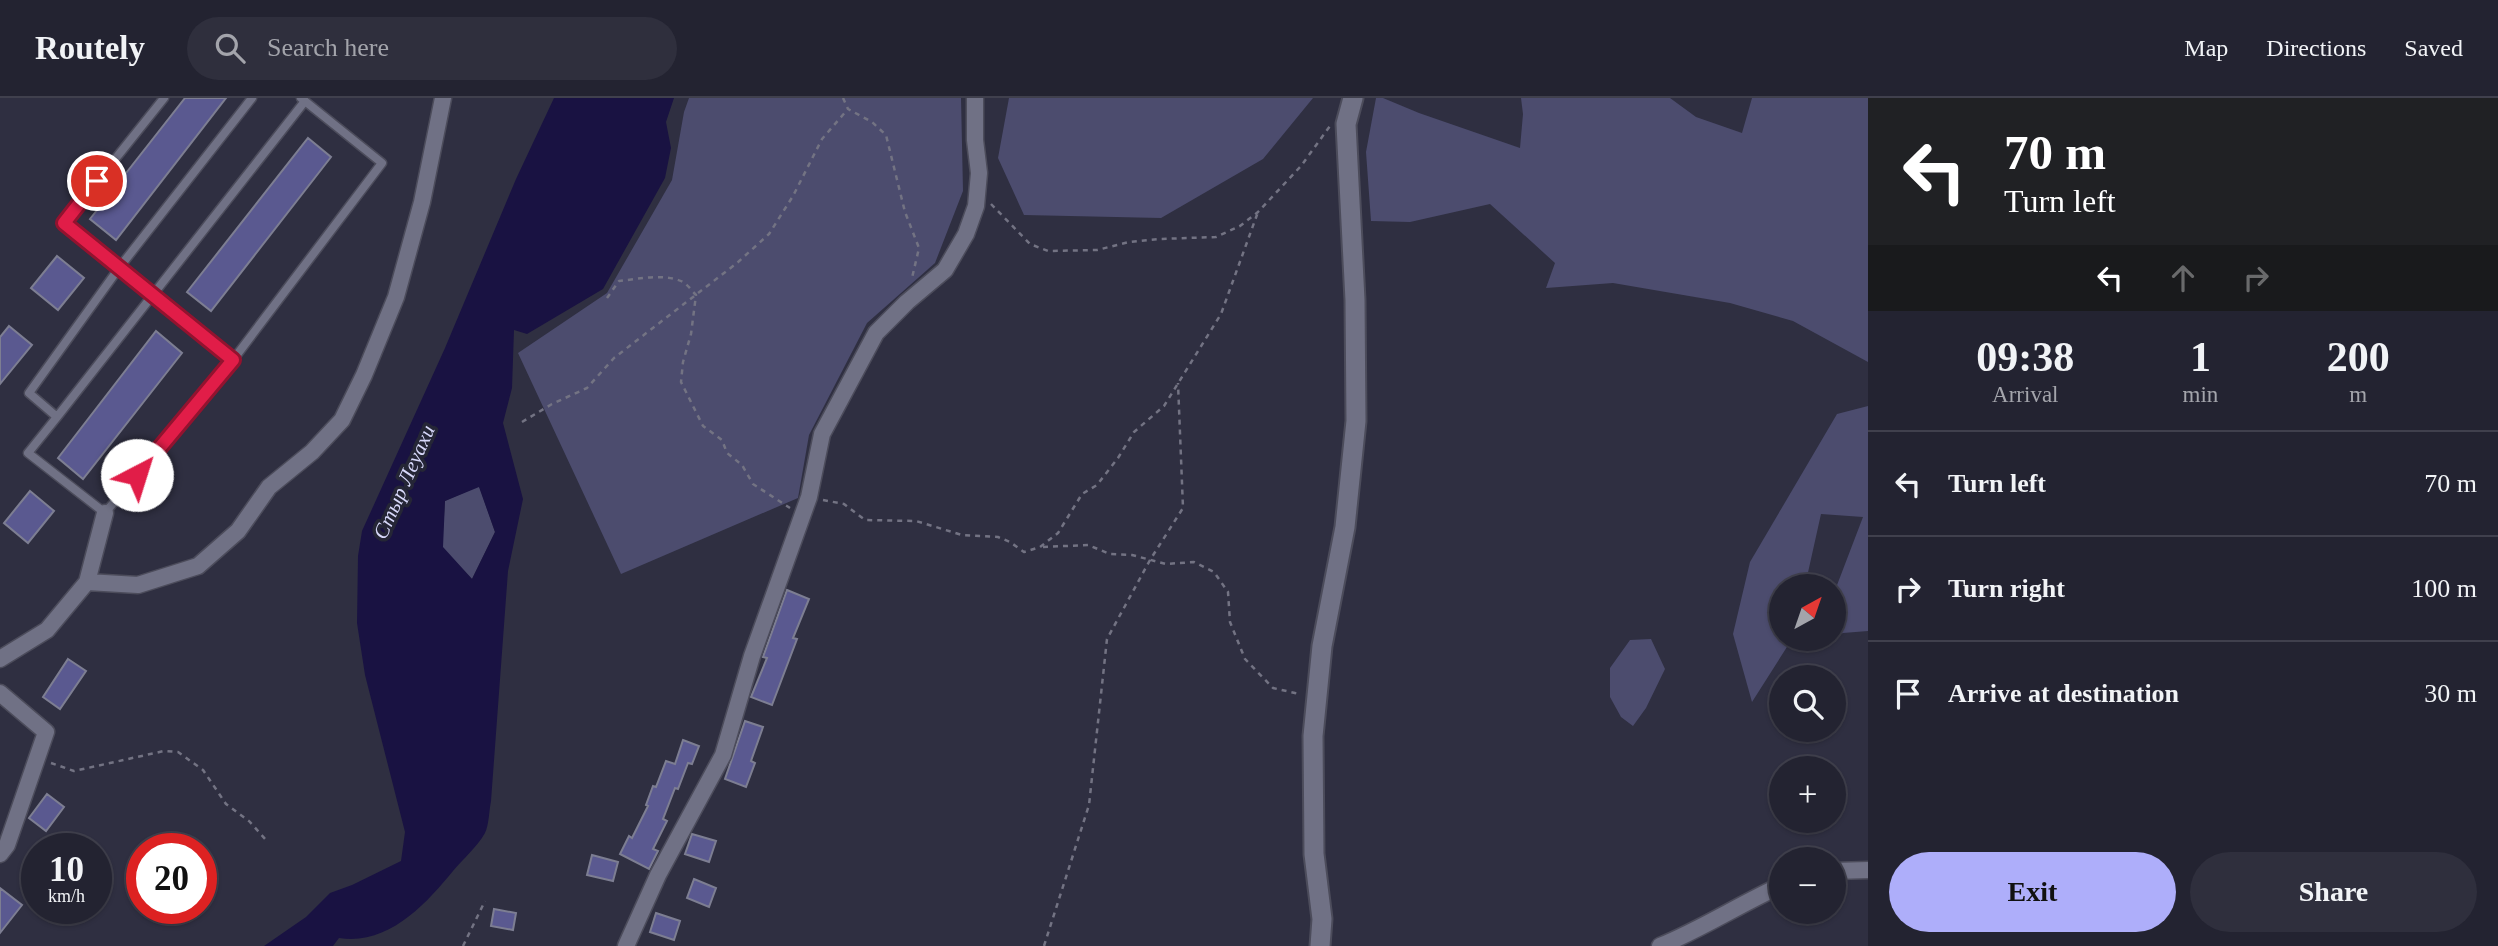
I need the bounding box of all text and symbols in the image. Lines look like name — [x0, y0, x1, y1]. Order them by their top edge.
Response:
search box — [187, 17, 677, 80]
icon: search — [211, 29, 249, 67]
text: Routely — [35, 30, 145, 66]
text: Search here — [267, 33, 389, 62]
text: Map — [2184, 35, 2228, 61]
text: Directions — [2266, 35, 2366, 61]
text: Saved — [2404, 35, 2463, 61]
text: 70 m — [2004, 125, 2106, 180]
icon: left — [1889, 126, 1980, 217]
pin — [67, 151, 127, 211]
icon: arrive — [78, 162, 116, 200]
text: Turn left — [2004, 183, 2116, 219]
icon: left — [2091, 259, 2129, 297]
icon: ahead — [2164, 259, 2202, 297]
icon: right — [2237, 259, 2275, 297]
text: 09:38 — [1976, 334, 2074, 380]
text: 1 — [2190, 334, 2211, 380]
text: 200 — [2327, 334, 2390, 380]
text: Arrival — [1992, 382, 2059, 407]
text: min — [2183, 382, 2218, 407]
text: m — [2349, 382, 2367, 407]
water label: Стыр Леуахи — [368, 421, 440, 543]
position arrow — [100, 438, 174, 512]
icon: left — [1889, 465, 1927, 503]
text: Turn left — [1948, 469, 2046, 498]
text: 70 m — [2424, 469, 2477, 498]
icon: right — [1889, 570, 1927, 608]
north arrow — [1769, 574, 1846, 651]
map controls — [1769, 574, 1846, 924]
text: Turn right — [1948, 574, 2065, 603]
text: 100 m — [2411, 574, 2477, 603]
button: search — [1769, 665, 1846, 742]
icon: arrive — [1889, 675, 1927, 713]
text: Arrive at destination — [1948, 679, 2179, 708]
text: 30 m — [2424, 679, 2477, 708]
button: + — [1769, 756, 1846, 833]
speed limit sign: 20 — [126, 833, 217, 924]
button: − — [1769, 847, 1846, 924]
text: 10 — [49, 850, 84, 889]
button: Exit — [1889, 852, 2176, 932]
button: Share — [2190, 852, 2477, 932]
text: km/h — [48, 886, 85, 906]

